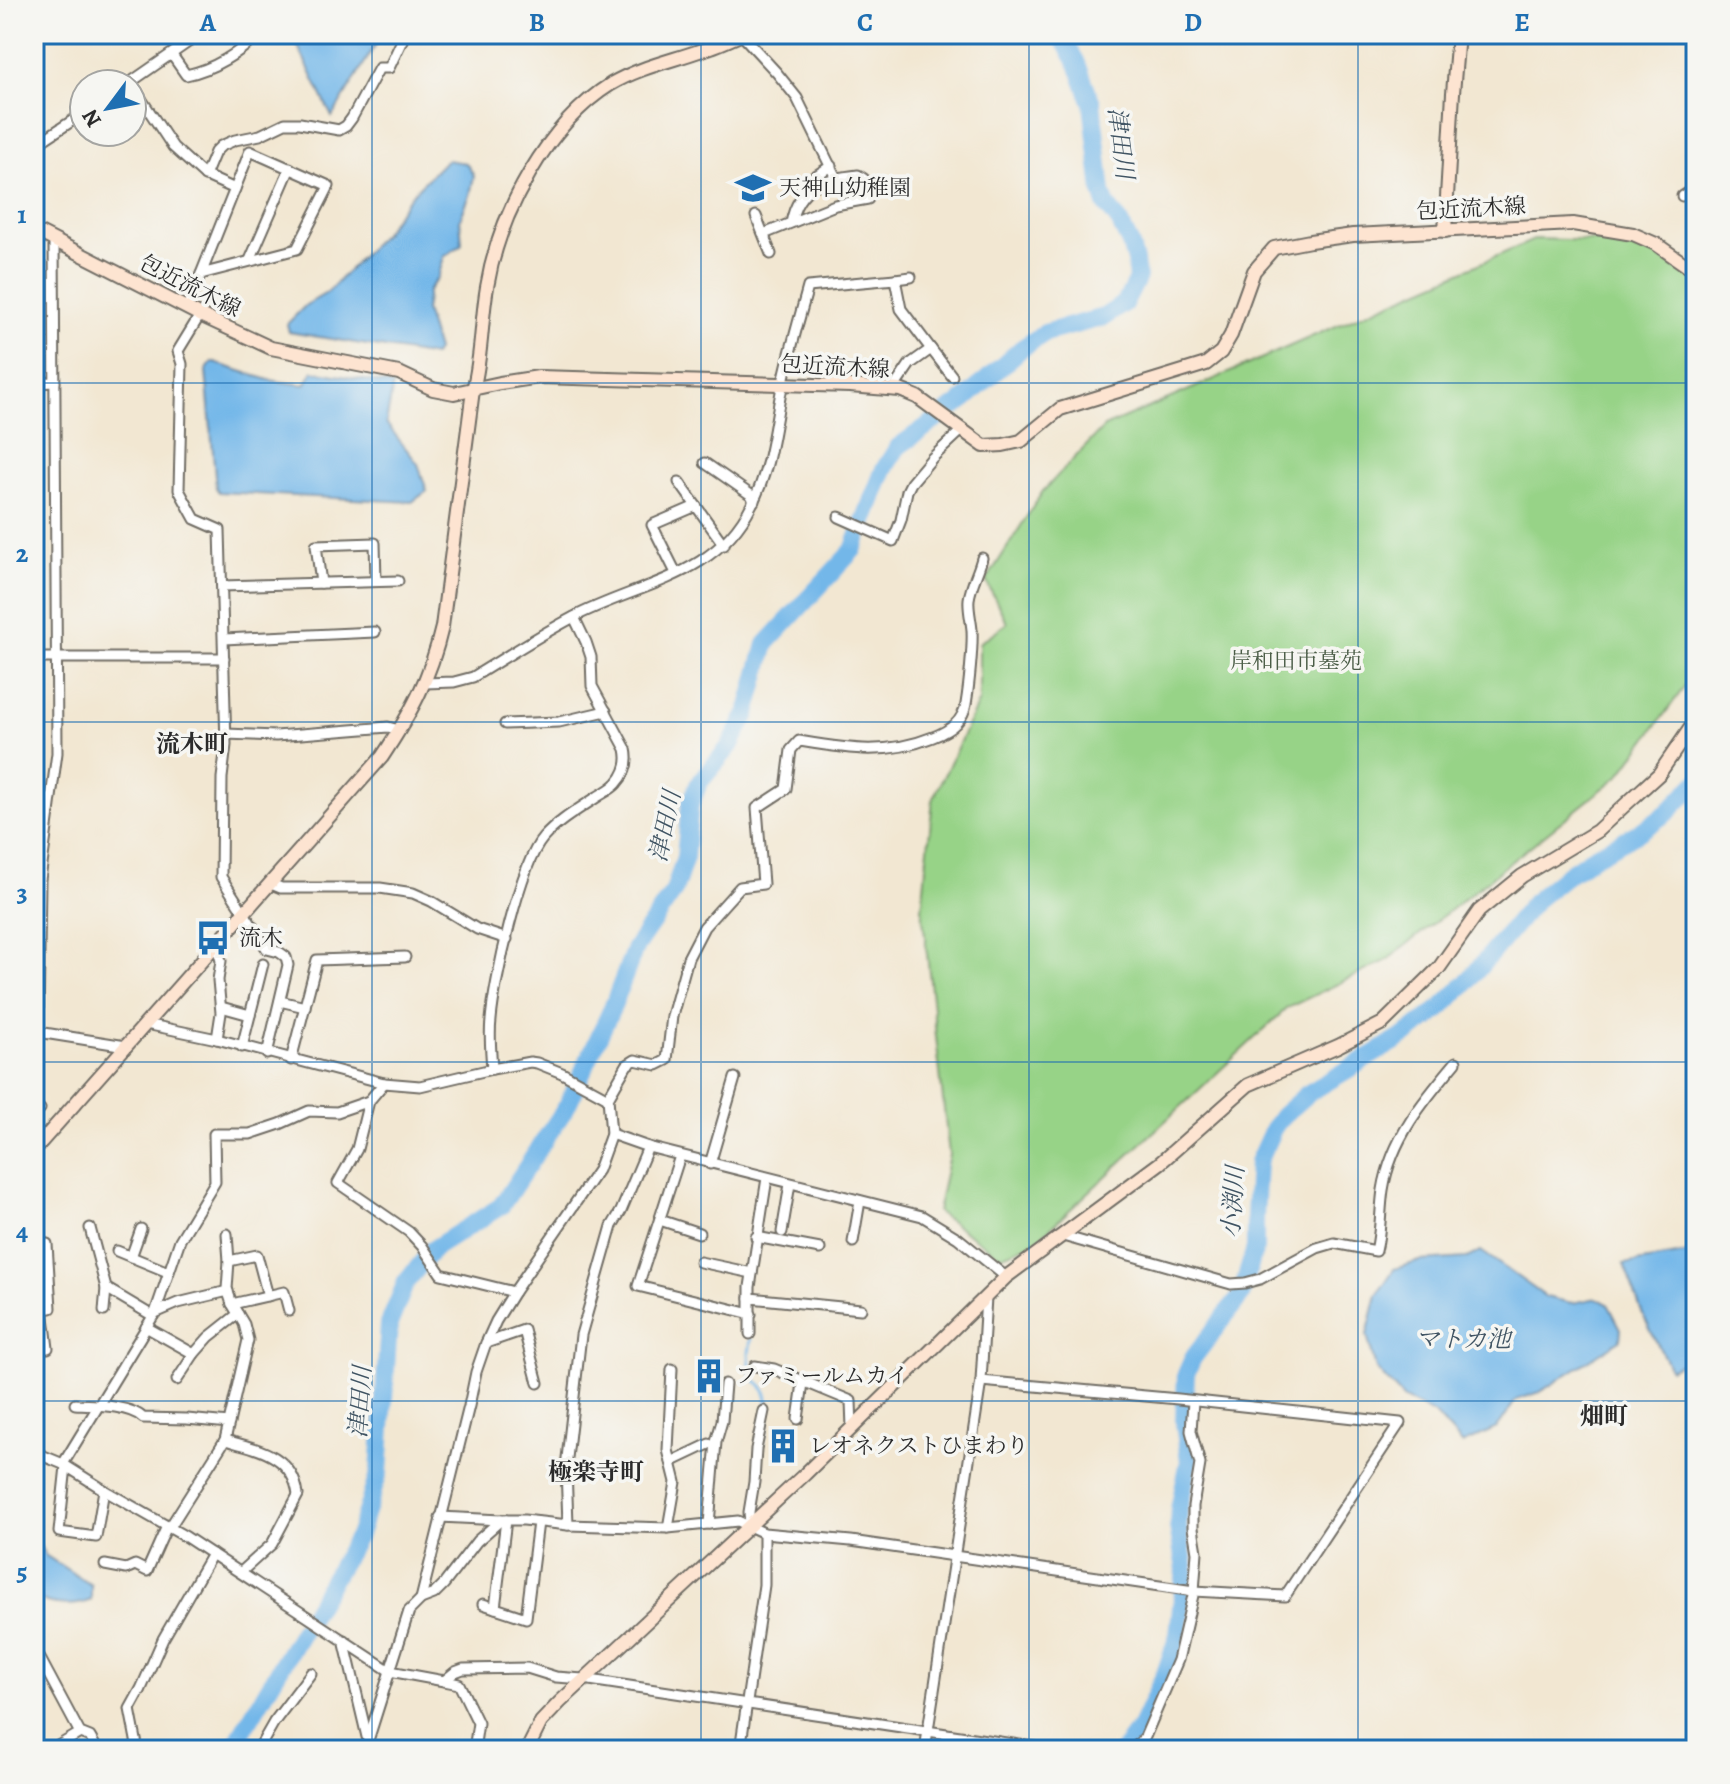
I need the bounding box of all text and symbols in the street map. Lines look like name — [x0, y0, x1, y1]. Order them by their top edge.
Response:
text: A — [199, 5, 217, 40]
text: B — [529, 5, 545, 40]
text: C — [857, 5, 873, 40]
text: D — [1184, 5, 1202, 40]
text: E — [1514, 5, 1530, 40]
north arrow — [68, 68, 148, 148]
text: N — [75, 103, 109, 133]
water label: 津田川 — [1101, 105, 1142, 184]
school or university icon: 天神山幼稚園 — [734, 169, 772, 207]
place label: 天神山幼稚園 — [779, 173, 911, 203]
street label: 包近流木線 — [1415, 191, 1527, 227]
text: 1 — [17, 197, 27, 232]
street label: 包近流木線 — [134, 248, 246, 324]
street label: 包近流木線 — [779, 349, 891, 385]
text: 2 — [16, 536, 29, 571]
park label: 岸和田市墓苑 — [1230, 646, 1362, 676]
district label: 流木町 — [156, 728, 228, 760]
water label: 津田川 — [642, 785, 689, 865]
text: 3 — [16, 875, 28, 910]
bus stop icon: 流木 — [194, 919, 232, 957]
place label: 流木 — [239, 923, 283, 953]
water label: 小渕川 — [1215, 1162, 1252, 1239]
text: 4 — [16, 1214, 28, 1249]
water label: マトカ池 — [1415, 1323, 1514, 1355]
building icon: ファミールムカイ — [690, 1357, 728, 1395]
place label: ファミールムカイ — [735, 1361, 909, 1391]
water label: 津田川 — [342, 1362, 379, 1439]
district label: 畑町 — [1580, 1400, 1628, 1432]
building icon: レオネクストひまわり — [764, 1427, 802, 1465]
place label: レオネクストひまわり — [809, 1431, 1029, 1461]
district label: 極楽寺町 — [548, 1456, 644, 1488]
text: 5 — [16, 1554, 28, 1589]

